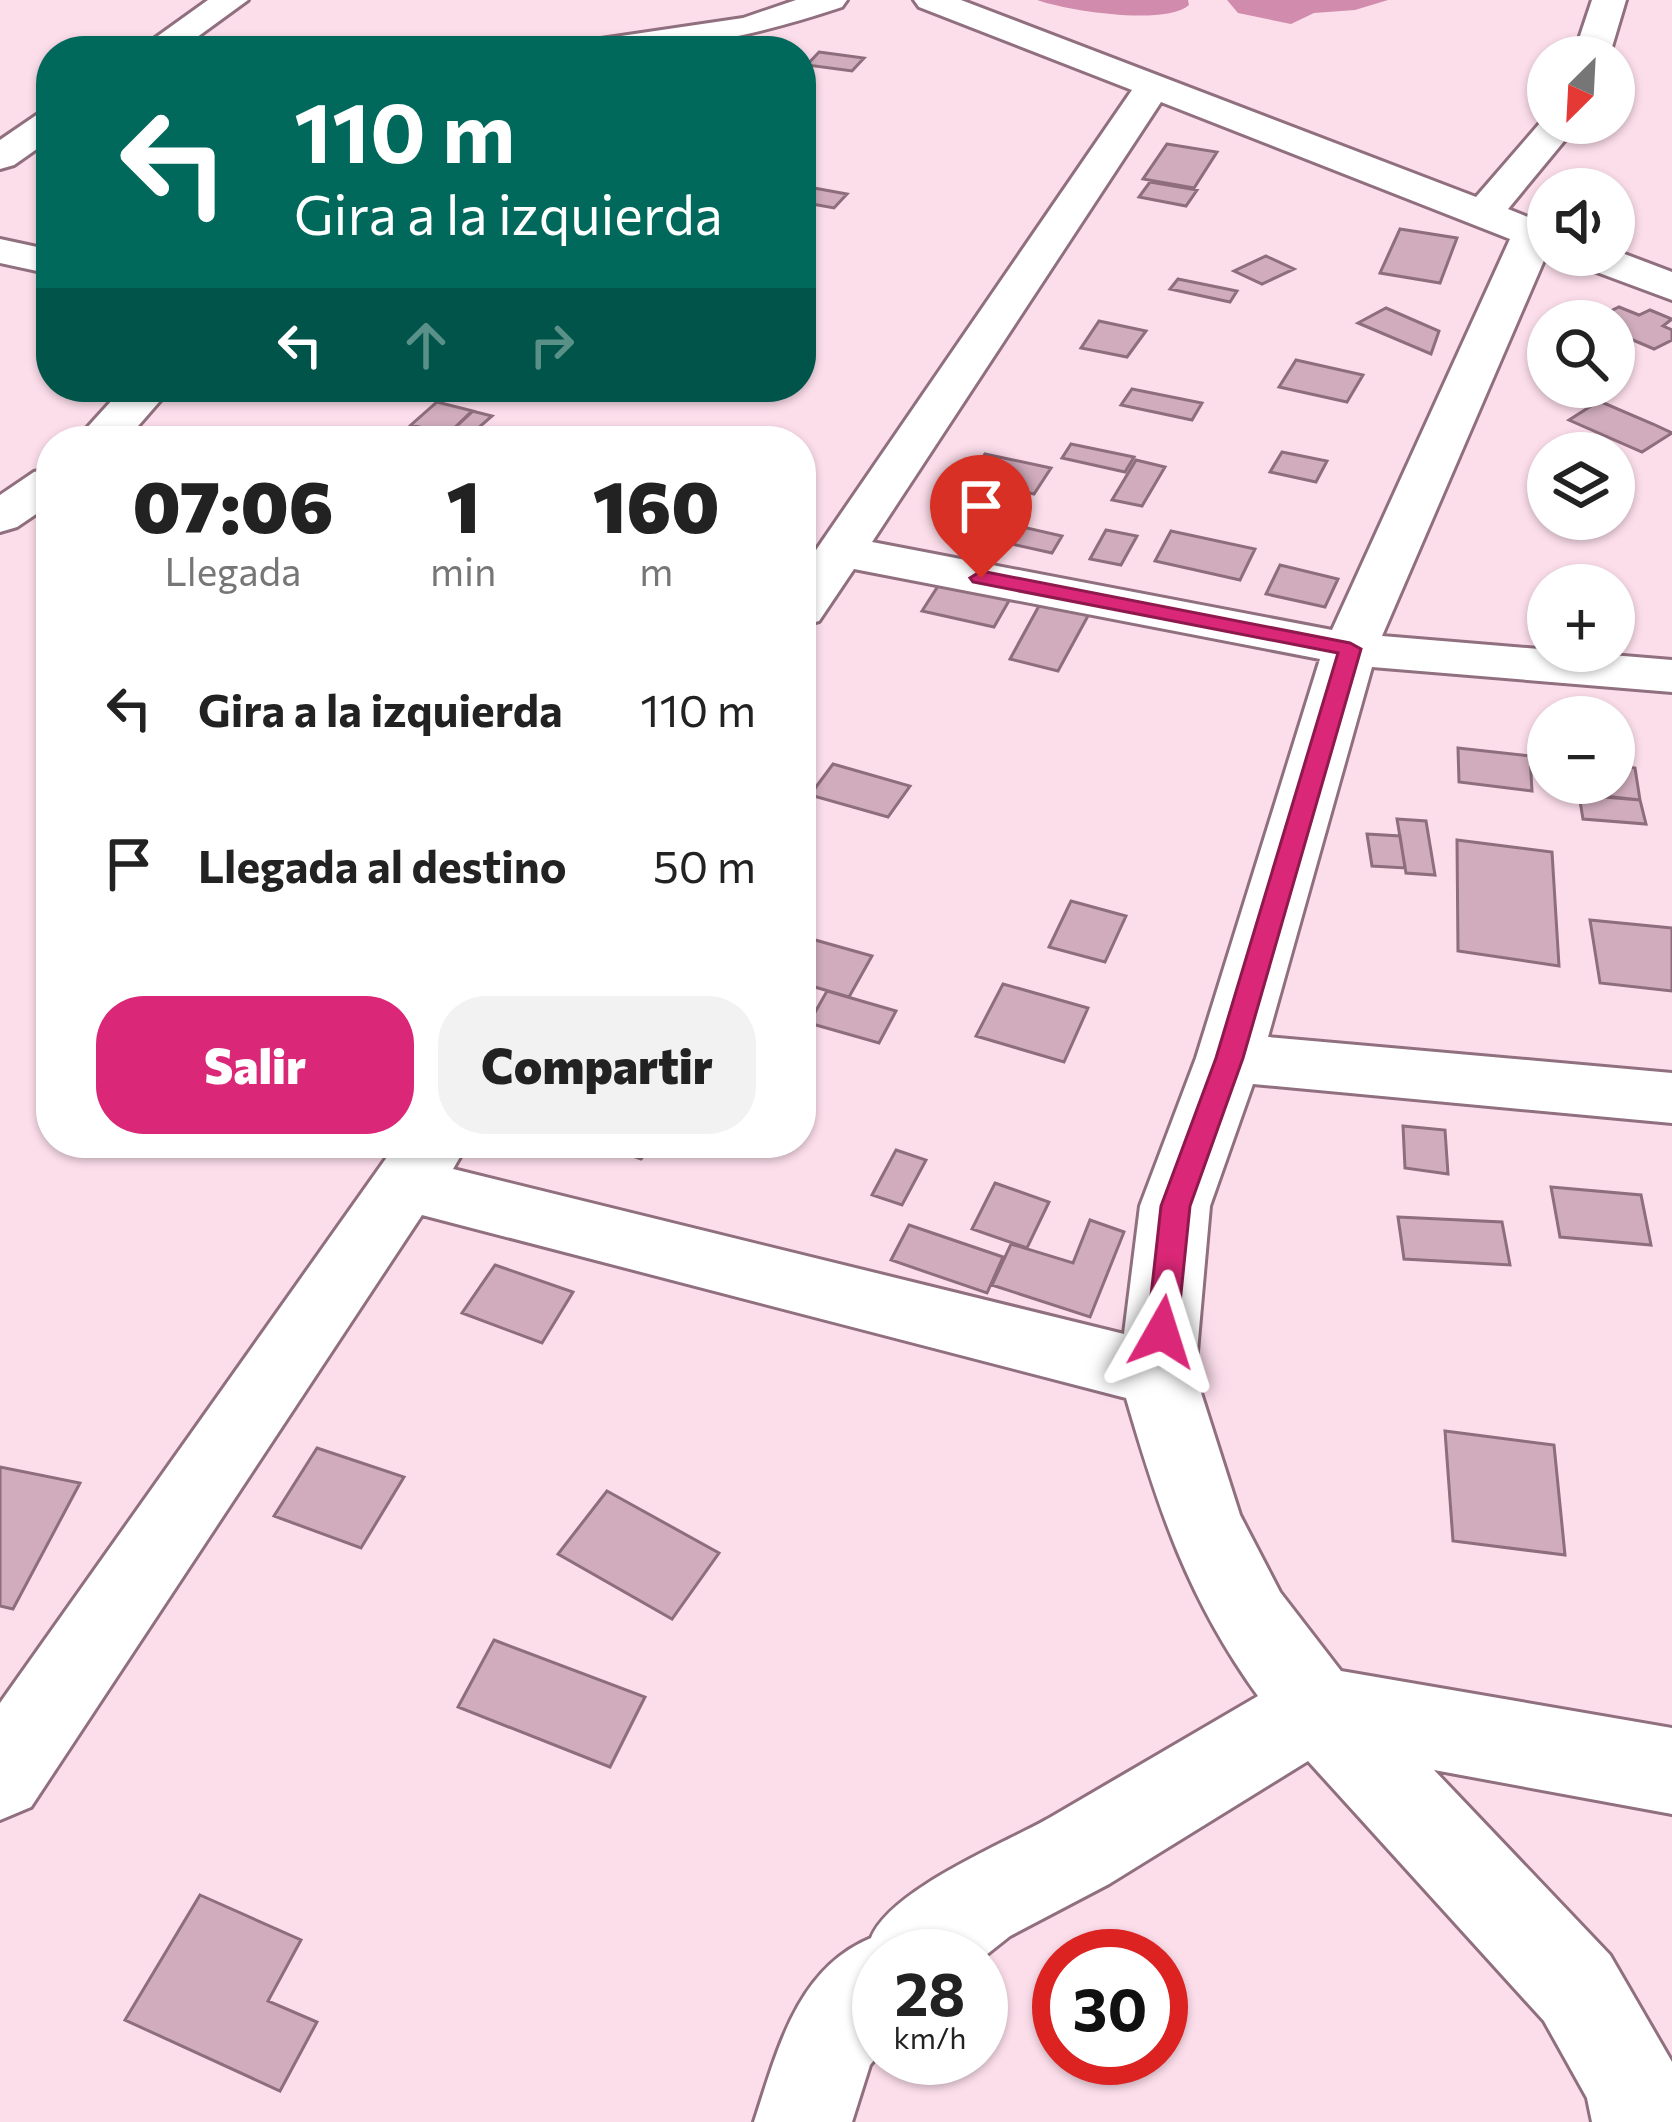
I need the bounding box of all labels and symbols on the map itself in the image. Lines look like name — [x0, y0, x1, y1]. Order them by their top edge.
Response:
north arrow — [1527, 36, 1635, 144]
pin — [930, 455, 1032, 578]
position arrow — [1099, 1269, 1225, 1395]
speed limit sign: 30 — [1032, 1929, 1188, 2085]

